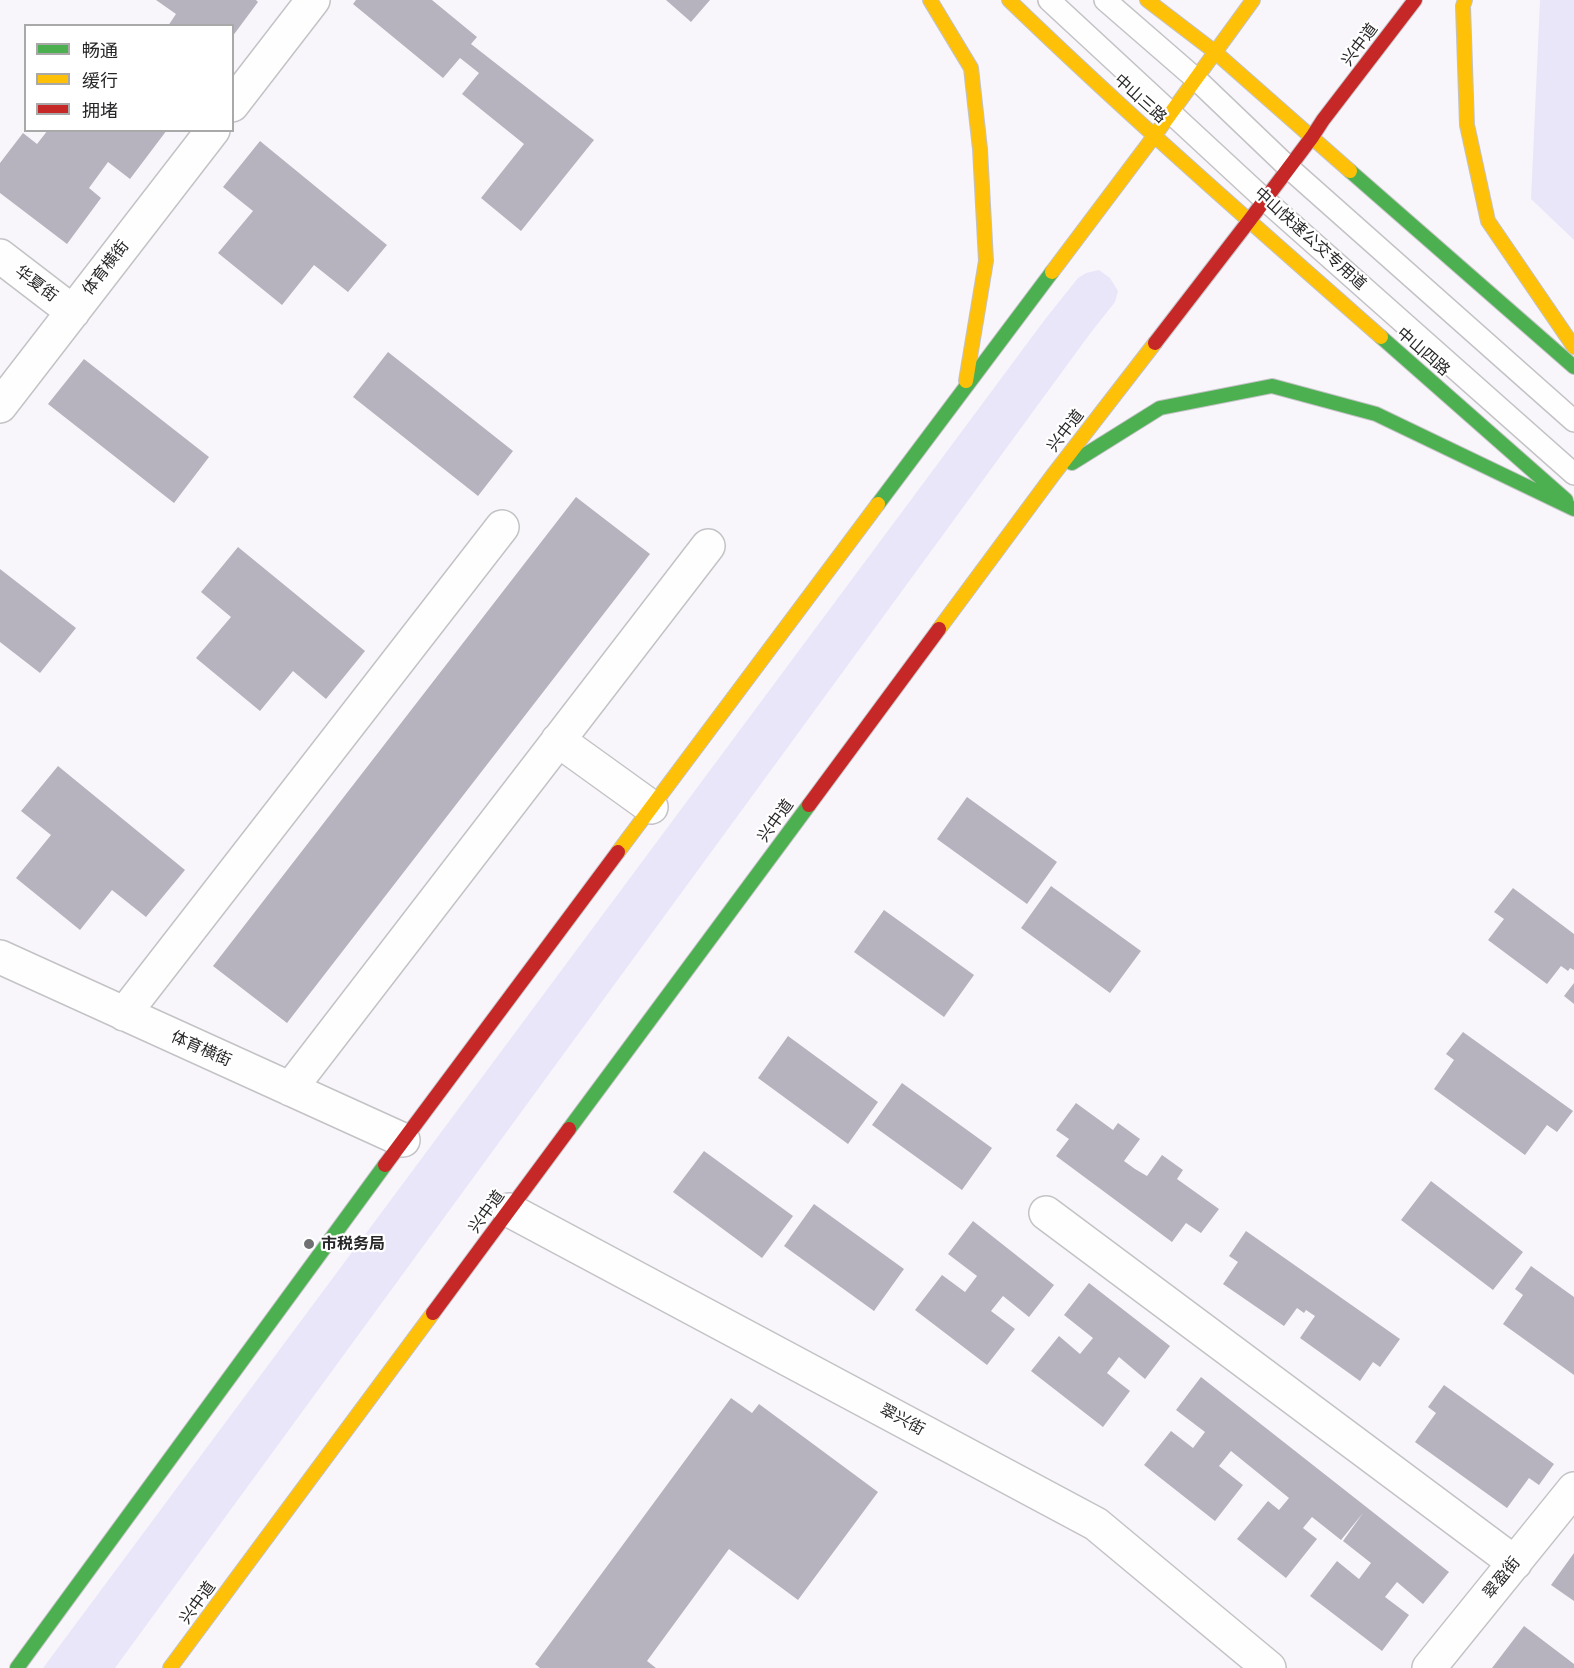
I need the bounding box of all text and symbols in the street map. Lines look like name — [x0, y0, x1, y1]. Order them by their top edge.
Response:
street label: 兴中道 — [1338, 20, 1382, 70]
legend — [24, 24, 234, 132]
text: 畅通 — [82, 38, 118, 62]
text: 缓行 — [82, 68, 118, 92]
street label: 中山三路 — [1110, 70, 1170, 128]
text: 拥堵 — [82, 98, 118, 122]
street label: 中山快速公交专用道 — [1250, 184, 1370, 294]
street label: 体育横街 — [79, 237, 133, 299]
street label: 华夏街 — [11, 262, 61, 306]
street label: 中山四路 — [1393, 324, 1453, 380]
street label: 兴中道 — [1044, 406, 1088, 456]
street label: 兴中道 — [754, 796, 798, 846]
street label: 体育横街 — [168, 1027, 234, 1071]
street label: 兴中道 — [465, 1187, 509, 1237]
place label: 市税务局 — [321, 1234, 385, 1254]
marker: 市税务局 — [302, 1237, 316, 1251]
street label: 翠兴街 — [876, 1400, 928, 1440]
street label: 翠盈街 — [1479, 1553, 1525, 1603]
street label: 兴中道 — [176, 1578, 220, 1628]

